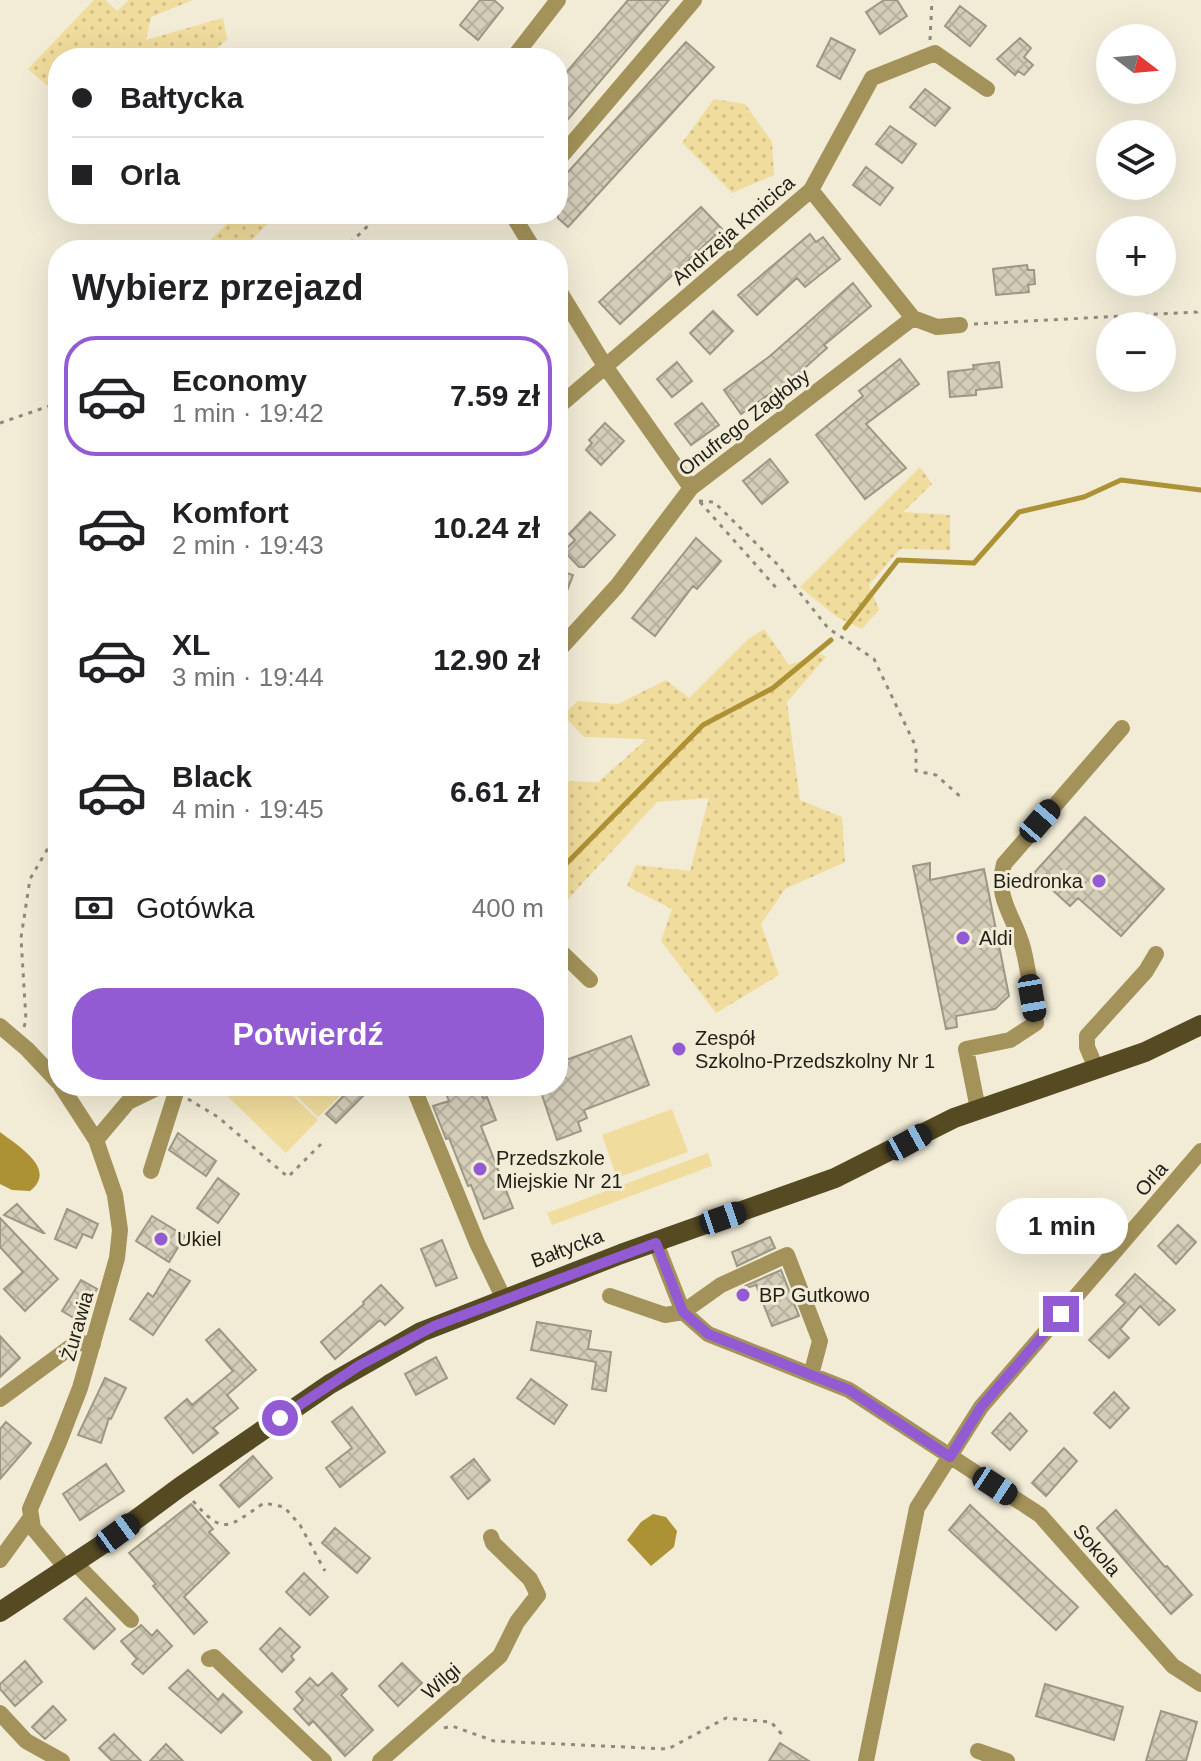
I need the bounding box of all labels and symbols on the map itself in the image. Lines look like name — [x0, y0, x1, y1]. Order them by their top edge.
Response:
north arrow — [1096, 24, 1176, 104]
street label: Andrzeja Kmicica — [667, 170, 799, 289]
street label: Onufrego Zagłoby — [674, 364, 814, 480]
car — [1015, 795, 1065, 847]
place label: Biedronka — [993, 870, 1084, 892]
marker: Biedronka — [1090, 872, 1108, 890]
place label: Aldi — [979, 927, 1012, 949]
marker: Aldi — [954, 929, 972, 947]
car — [1016, 972, 1048, 1024]
place label: Zespół Szkolno-Przedszkolny Nr 1 — [695, 1027, 935, 1072]
marker: Zespół Szkolno-Przedszkolny Nr 1 — [670, 1040, 688, 1058]
car — [882, 1120, 936, 1164]
place label: Przedszkole Miejskie Nr 21 — [496, 1147, 623, 1192]
street label: Orla — [1130, 1157, 1172, 1200]
marker: Przedszkole Miejskie Nr 21 — [471, 1160, 489, 1178]
callout: 1 min — [995, 1198, 1127, 1254]
car — [696, 1199, 750, 1237]
street label: Bałtycka — [528, 1224, 607, 1272]
place label: Ukiel — [177, 1228, 221, 1250]
marker: Ukiel — [152, 1230, 170, 1248]
place label: BP Gutkowo — [759, 1284, 870, 1306]
marker: BP Gutkowo — [734, 1286, 752, 1304]
street label: Żurawia — [57, 1288, 98, 1363]
route end — [1043, 1296, 1079, 1332]
route start — [262, 1400, 298, 1436]
car — [968, 1463, 1022, 1509]
car — [92, 1509, 144, 1557]
street label: Sokola — [1069, 1520, 1126, 1581]
street label: Wilgi — [417, 1658, 465, 1704]

